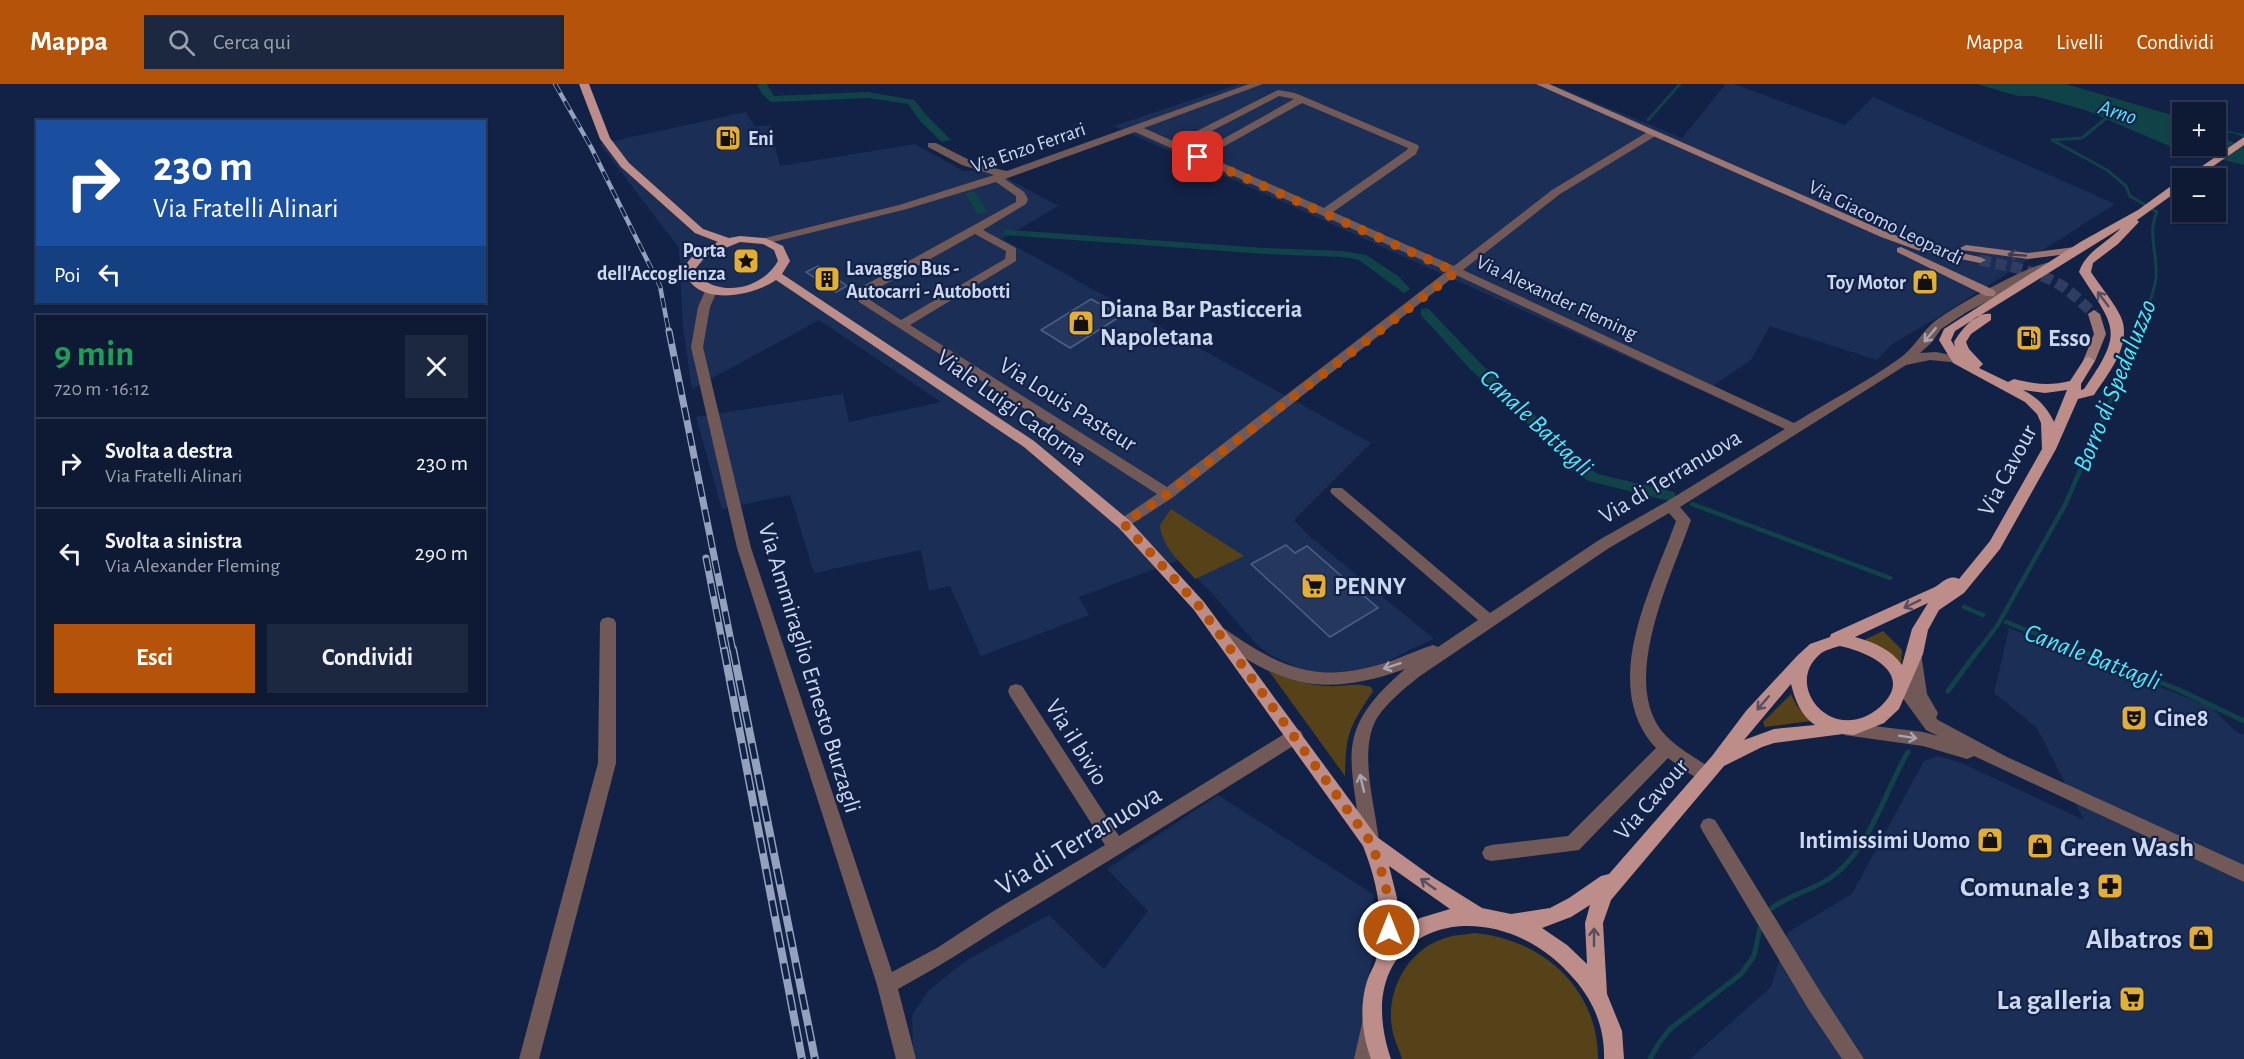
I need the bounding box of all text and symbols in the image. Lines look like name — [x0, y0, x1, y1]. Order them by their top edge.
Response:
search box — [144, 15, 564, 69]
icon: search — [165, 26, 198, 59]
text: Mappa — [30, 28, 108, 56]
text: Cerca qui — [213, 31, 291, 53]
text: Mappa — [1966, 32, 2023, 53]
text: Livelli — [2056, 32, 2104, 53]
text: Condividi — [2137, 32, 2214, 53]
water label: Arno — [2095, 95, 2139, 128]
map controls — [2172, 102, 2226, 222]
button: + — [2172, 102, 2226, 156]
street label: Via Enzo Ferrari — [968, 119, 1088, 177]
fuel station icon: Eni — [713, 123, 743, 153]
place label: Eni — [748, 129, 774, 149]
pin — [1172, 131, 1223, 182]
icon: arrive — [1181, 140, 1214, 173]
icon: right — [54, 144, 132, 222]
text: 230 m — [153, 146, 253, 188]
button: − — [2172, 168, 2226, 222]
street label: Via Giacomo Leopardi — [1805, 177, 1966, 269]
text: Via Fratelli Alinari — [153, 195, 339, 222]
place label: Porta dell'Accoglienza — [597, 241, 726, 284]
place icon: Porta dell'Accoglienza — [731, 246, 761, 276]
one-way arrow — [2007, 249, 2027, 260]
street label: Via Alexander Fleming — [1473, 252, 1640, 344]
icon: left — [93, 258, 126, 291]
place label: Lavaggio Bus - Autocarri - Autobotti — [846, 259, 1010, 302]
text: Poi — [54, 264, 81, 286]
building icon: Lavaggio Bus - Autocarri - Autobotti — [812, 264, 842, 294]
shop icon: Toy Motor — [1910, 267, 1940, 297]
place label: Toy Motor — [1827, 273, 1906, 293]
one-way arrow — [2096, 291, 2109, 307]
water label: Borro di Spedaluzzo — [2069, 296, 2161, 475]
place label: Diana Bar Pasticceria Napoletana — [1100, 298, 1302, 350]
shop icon: Diana Bar Pasticceria Napoletana — [1066, 308, 1096, 338]
fuel station icon: Esso — [2014, 323, 2044, 353]
one-way arrow — [1923, 327, 1937, 342]
place label: Esso — [2048, 327, 2091, 351]
button: close — [405, 335, 468, 398]
text: 9 min — [54, 336, 134, 372]
street label: Viale Luigi Cadorna — [932, 345, 1091, 470]
street label: Via Louis Pasteur — [995, 353, 1140, 457]
water label: Canale Battagli — [1475, 364, 1598, 482]
text: 720 m · 16:12 — [54, 379, 149, 399]
street label: Via Cavour — [1974, 421, 2042, 520]
street label: Via di Terranuova — [1595, 425, 1746, 529]
text: Svolta a destra — [105, 440, 233, 462]
icon: right — [54, 447, 87, 480]
text: 230 m — [416, 452, 468, 474]
text: Via Fratelli Alinari — [105, 466, 242, 486]
street label: Via Ammiraglio Ernesto Burzagli — [754, 521, 865, 816]
text: Svolta a sinistra — [105, 530, 242, 552]
icon: left — [54, 537, 87, 570]
text: 290 m — [415, 542, 468, 564]
text: Via Alexander Fleming — [105, 556, 280, 576]
supermarket icon: PENNY — [1299, 571, 1329, 601]
place label: PENNY — [1334, 575, 1407, 599]
one-way arrow — [1904, 598, 1922, 610]
water label: Canale Battagli — [2021, 619, 2165, 695]
button: Esci — [54, 624, 255, 693]
button: Condividi — [267, 624, 468, 693]
one-way arrow — [1383, 661, 1402, 672]
street label: Via il bivio — [1041, 695, 1112, 790]
one-way arrow — [1756, 695, 1770, 710]
theatre icon: Cine8 — [2119, 703, 2149, 733]
place label: Cine8 — [2154, 707, 2209, 731]
one-way arrow — [1898, 731, 1917, 742]
street label: Via Cavour — [1610, 754, 1693, 845]
one-way arrow — [1356, 774, 1367, 793]
street label: Via di Terranuova — [991, 780, 1167, 901]
shop icon: Intimissimi Uomo — [1975, 825, 2005, 855]
place label: Intimissimi Uomo — [1799, 829, 1970, 853]
shop icon: Green Wash — [2025, 831, 2055, 861]
place label: Green Wash — [2060, 834, 2194, 862]
pharmacy icon: Comunale 3 — [2095, 871, 2125, 901]
place label: Comunale 3 — [1960, 874, 2090, 902]
one-way arrow — [1421, 878, 1437, 890]
position arrow — [1357, 898, 1421, 962]
shop icon: Albatros — [2186, 923, 2216, 953]
place label: Albatros — [2086, 926, 2182, 954]
one-way arrow — [1588, 927, 1600, 947]
supermarket icon: La galleria — [2117, 984, 2147, 1014]
place label: La galleria — [1997, 987, 2112, 1015]

